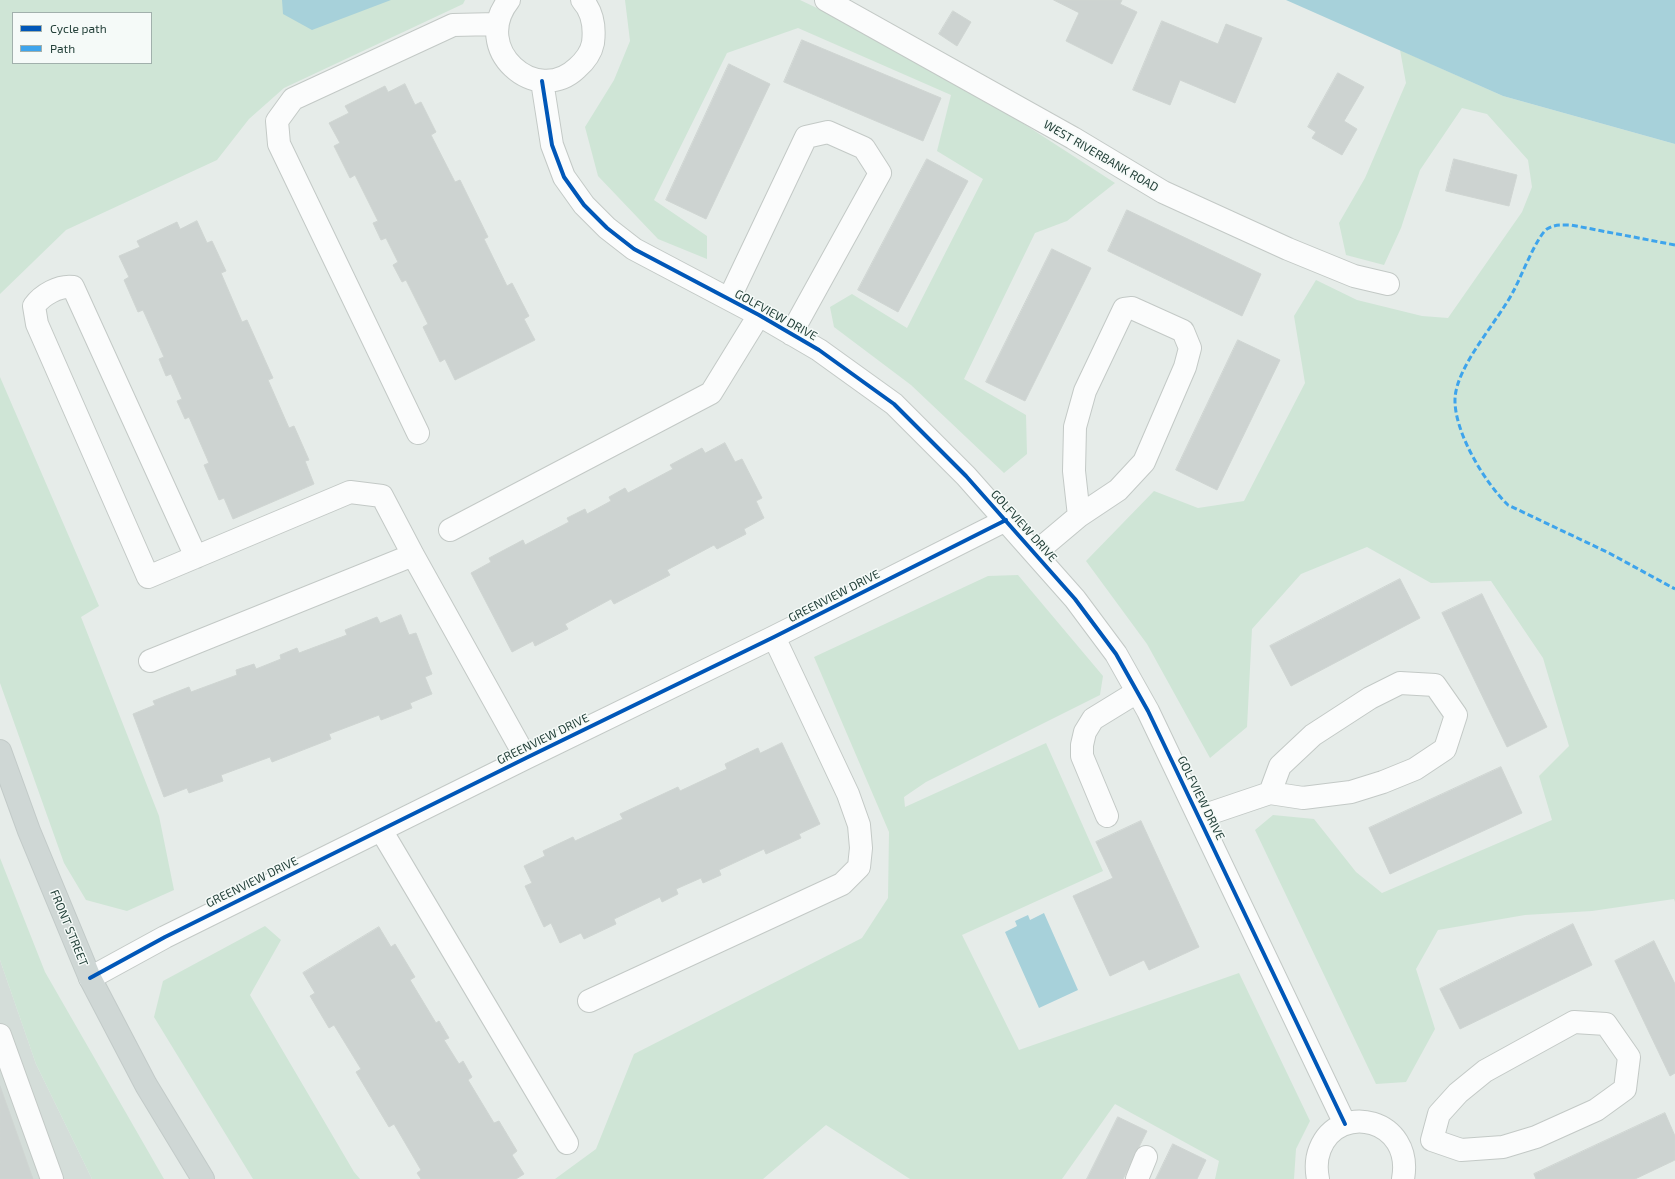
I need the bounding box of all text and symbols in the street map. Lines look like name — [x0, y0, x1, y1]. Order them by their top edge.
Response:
legend — [12, 12, 152, 64]
text: Cycle path — [50, 21, 107, 35]
text: Path — [50, 41, 75, 55]
street label: WEST RIVERBANK ROAD — [1041, 117, 1161, 195]
street label: GOLFVIEW DRIVE — [732, 286, 820, 344]
street label: GOLFVIEW DRIVE — [988, 487, 1060, 565]
street label: GREENVIEW DRIVE — [786, 567, 882, 625]
street label: GREENVIEW DRIVE — [495, 710, 591, 768]
street label: GOLFVIEW DRIVE — [1174, 754, 1228, 842]
street label: GREENVIEW DRIVE — [204, 853, 300, 911]
street label: FRONT STREET — [47, 888, 91, 968]

